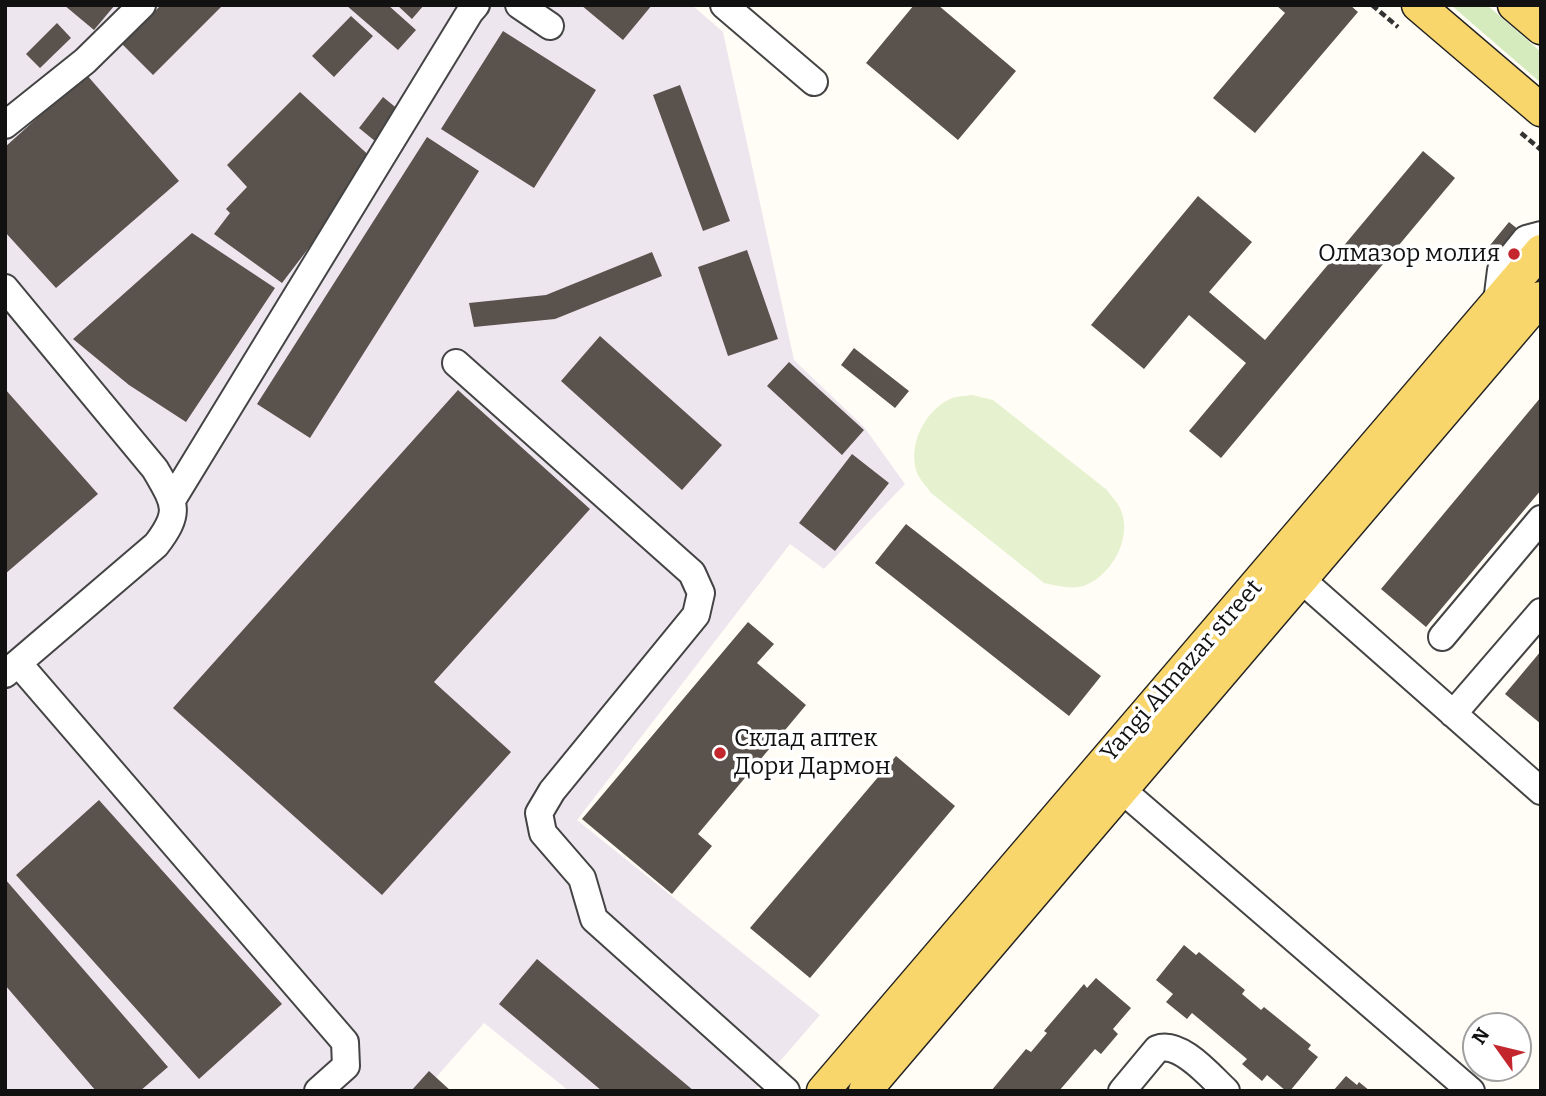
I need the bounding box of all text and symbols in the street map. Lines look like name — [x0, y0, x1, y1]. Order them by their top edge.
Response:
place label: Олмазор молия — [1318, 240, 1500, 268]
marker: Олмазор молия — [1506, 246, 1522, 262]
street label: Yangi Almazar street — [1095, 574, 1269, 768]
place label: Склад аптек Дори Дармон — [734, 725, 891, 781]
marker: Склад аптек Дори Дармон — [712, 745, 728, 761]
north arrow — [1462, 1012, 1532, 1082]
text: N — [1467, 1024, 1494, 1049]

